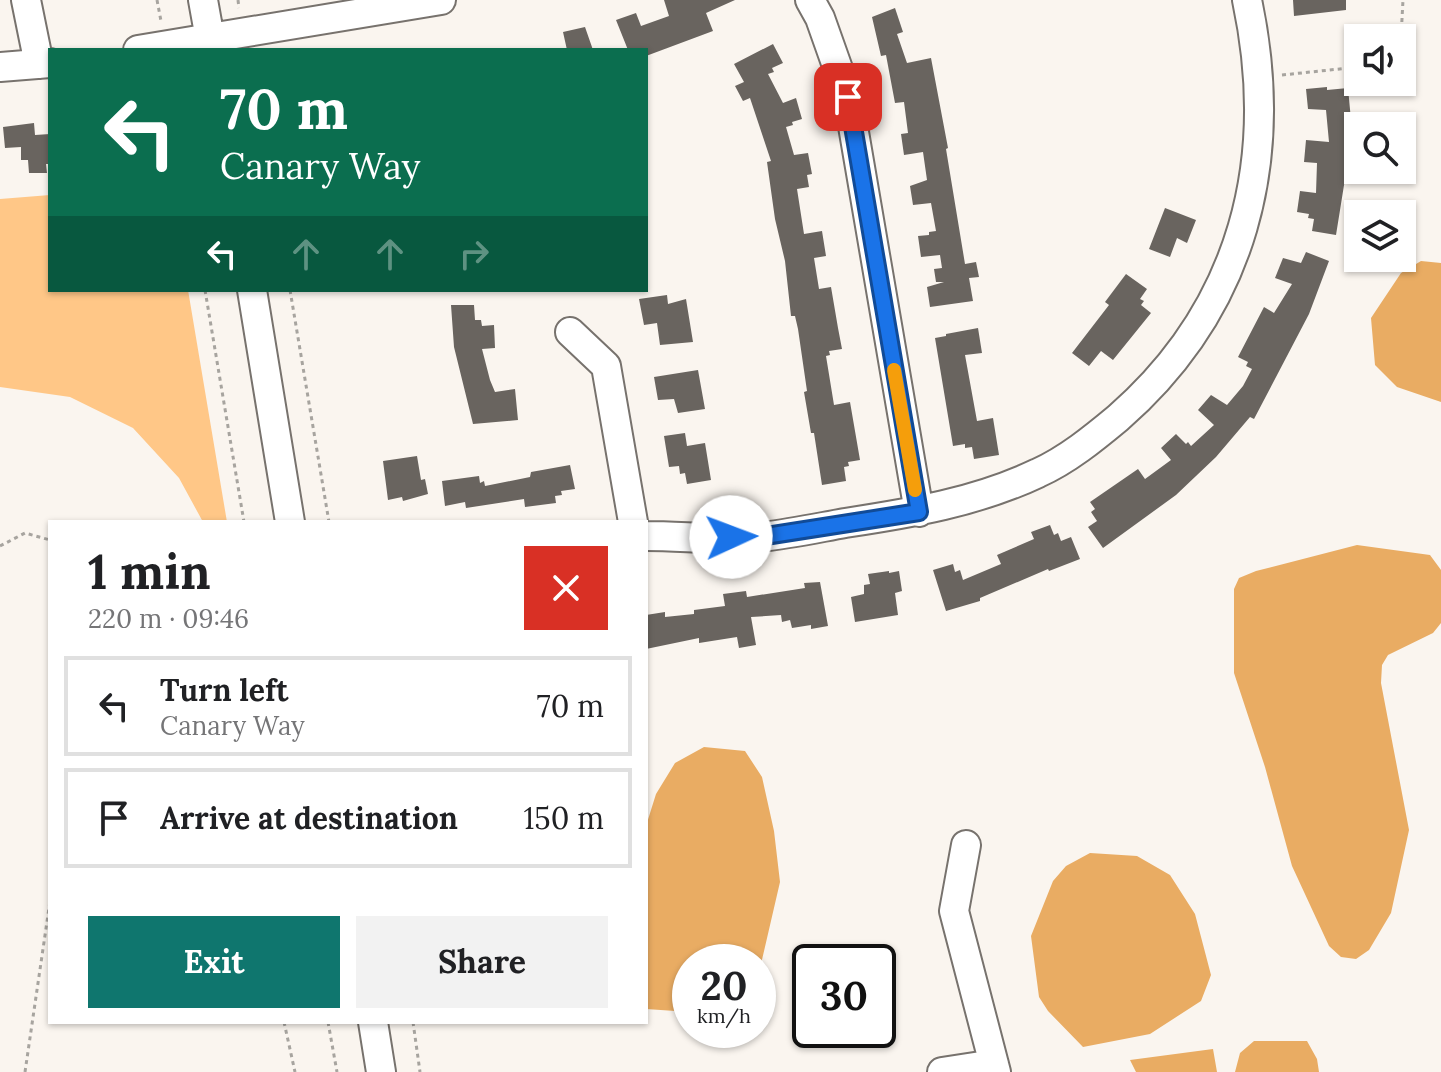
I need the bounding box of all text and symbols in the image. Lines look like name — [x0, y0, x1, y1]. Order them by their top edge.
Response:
map controls — [1344, 24, 1416, 272]
button: sound — [1344, 24, 1416, 96]
pin — [814, 63, 882, 131]
text: 70 m — [220, 73, 348, 144]
icon: arrive — [826, 75, 870, 119]
icon: left — [88, 80, 192, 184]
button: search — [1344, 112, 1416, 184]
text: Canary Way — [220, 143, 420, 189]
button: layers — [1344, 200, 1416, 272]
icon: left — [200, 232, 244, 276]
icon: ahead — [284, 232, 328, 276]
icon: ahead — [368, 232, 412, 276]
icon: right — [452, 232, 496, 276]
position arrow — [689, 495, 773, 579]
text: 1 min — [88, 541, 211, 602]
button: close — [524, 546, 608, 630]
text: 220 m · 09:46 — [88, 602, 249, 635]
text: Turn left — [160, 671, 288, 709]
icon: left — [92, 684, 136, 728]
text: 70 m — [537, 687, 604, 725]
text: Canary Way — [160, 709, 305, 742]
icon: arrive — [92, 796, 136, 840]
text: Arrive at destination — [160, 799, 458, 837]
text: 150 m — [523, 799, 604, 837]
button: Exit — [88, 916, 340, 1008]
button: Share — [356, 916, 608, 1008]
speed limit sign: 30 — [792, 944, 896, 1048]
text: 20 — [701, 960, 747, 1011]
text: km/h — [697, 1003, 751, 1028]

